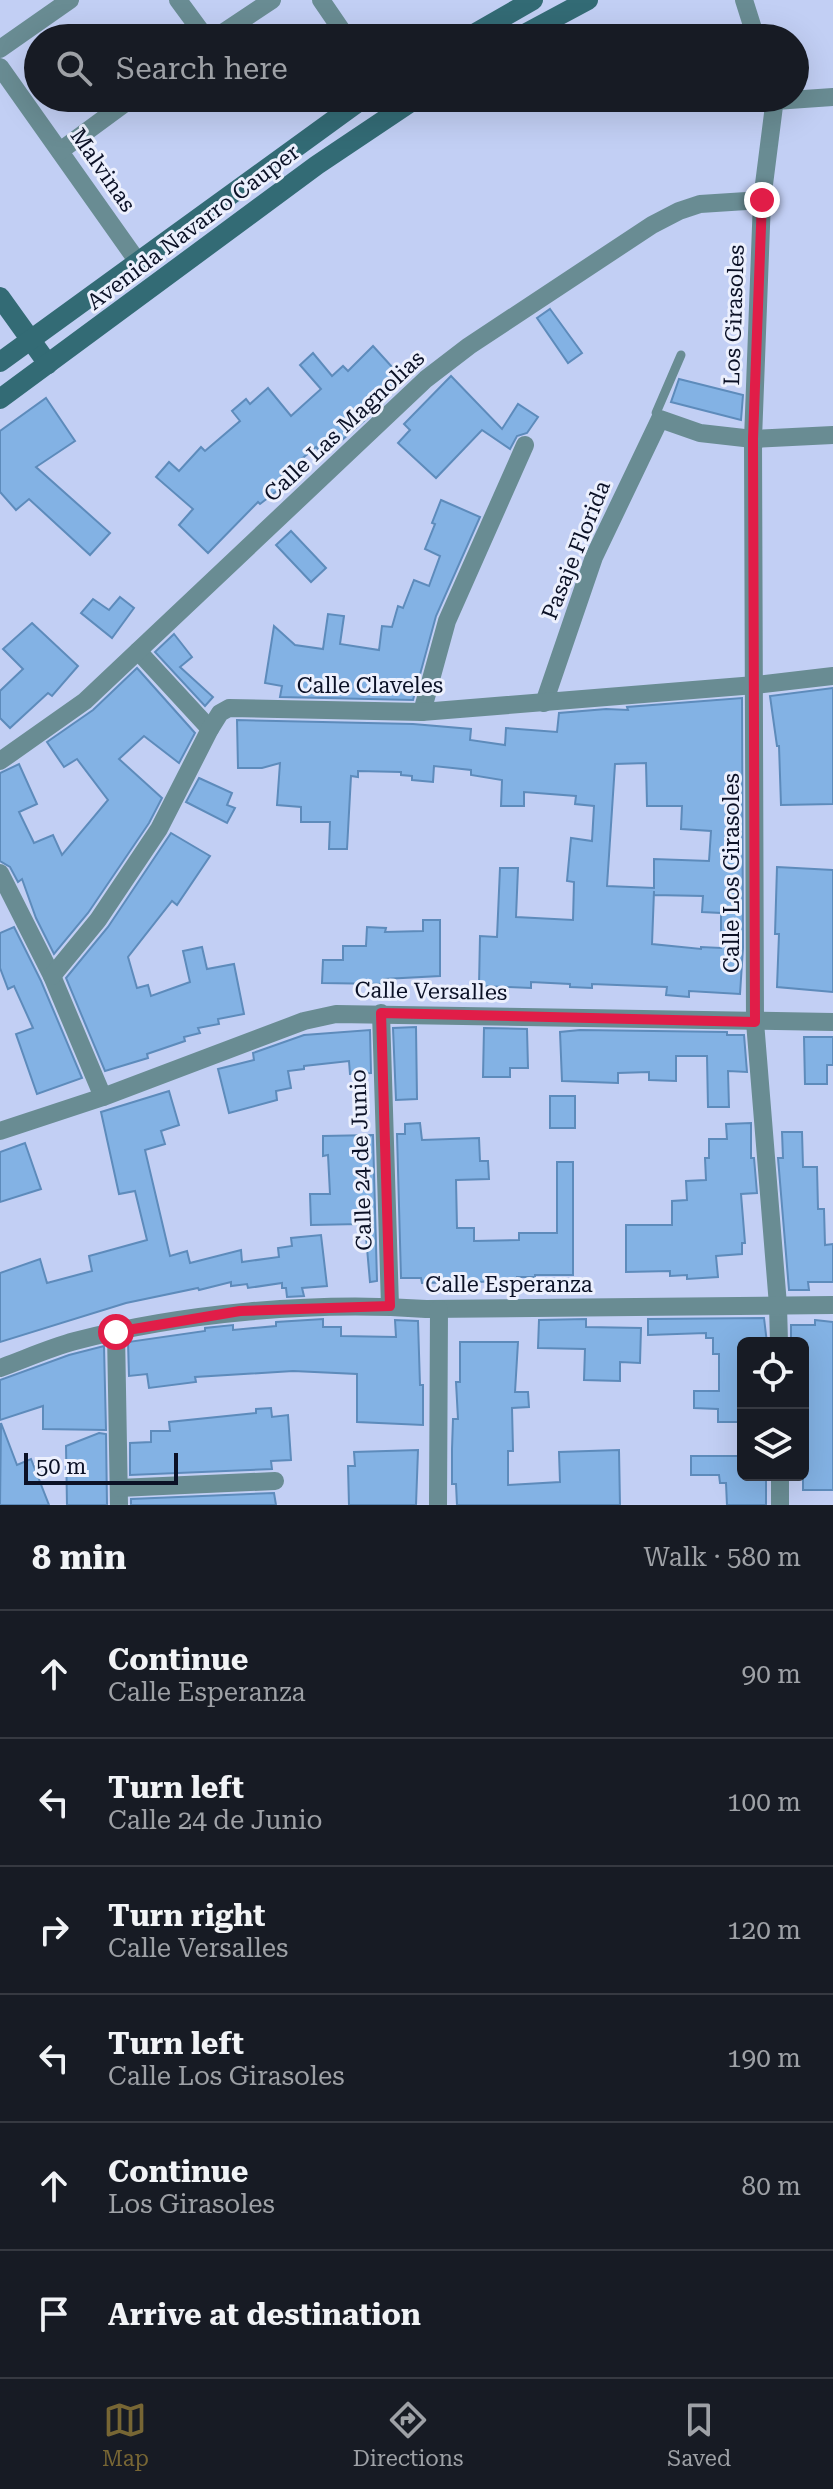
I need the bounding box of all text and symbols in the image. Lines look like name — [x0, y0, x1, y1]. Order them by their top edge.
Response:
search box — [24, 24, 809, 112]
icon: search — [52, 46, 96, 90]
text: Search here — [116, 51, 288, 86]
street label: Malvinas — [65, 124, 141, 216]
street label: Avenida Navarro Cauper — [82, 139, 304, 315]
route end — [744, 182, 780, 218]
street label: Los Girasoles — [719, 244, 749, 386]
street label: Calle Las Magnolias — [259, 345, 429, 507]
street label: Pasaje Florida — [537, 477, 615, 623]
street label: Calle Claveles — [297, 673, 443, 698]
street label: Calle Los Girasoles — [719, 773, 744, 973]
street label: Calle Versalles — [354, 977, 508, 1005]
street label: Calle 24 de Junio — [345, 1069, 377, 1251]
street label: Calle Esperanza — [425, 1272, 593, 1297]
route start — [98, 1314, 134, 1350]
map controls — [737, 1337, 809, 1481]
button: locate — [737, 1337, 809, 1409]
button: layers — [737, 1409, 809, 1481]
scale bar — [24, 1449, 178, 1485]
text: 50 m — [36, 1454, 86, 1479]
text: 8 min — [32, 1537, 127, 1577]
text: Walk · 580 m — [643, 1542, 801, 1572]
text: Continue — [108, 1642, 248, 1677]
icon: ahead — [32, 1652, 76, 1696]
text: 90 m — [742, 1659, 801, 1689]
text: Calle Esperanza — [108, 1677, 306, 1707]
text: Turn left — [108, 1770, 244, 1805]
icon: left — [32, 1780, 76, 1824]
text: 100 m — [727, 1787, 801, 1817]
text: Calle 24 de Junio — [108, 1805, 322, 1835]
text: Turn right — [108, 1898, 265, 1933]
icon: right — [32, 1908, 76, 1952]
text: 120 m — [727, 1915, 801, 1945]
text: Calle Versalles — [108, 1933, 288, 1963]
text: Turn left — [108, 2026, 244, 2061]
icon: left — [32, 2036, 76, 2080]
text: 190 m — [727, 2043, 801, 2073]
text: Calle Los Girasoles — [108, 2061, 345, 2091]
text: Continue — [108, 2154, 248, 2189]
icon: ahead — [32, 2164, 76, 2208]
text: 80 m — [742, 2171, 801, 2201]
text: Los Girasoles — [108, 2189, 275, 2219]
icon: arrive — [32, 2292, 76, 2336]
text: Arrive at destination — [108, 2297, 421, 2332]
tab: Map — [102, 2398, 149, 2471]
tab: Directions — [353, 2398, 464, 2471]
tab: Saved — [667, 2398, 731, 2471]

